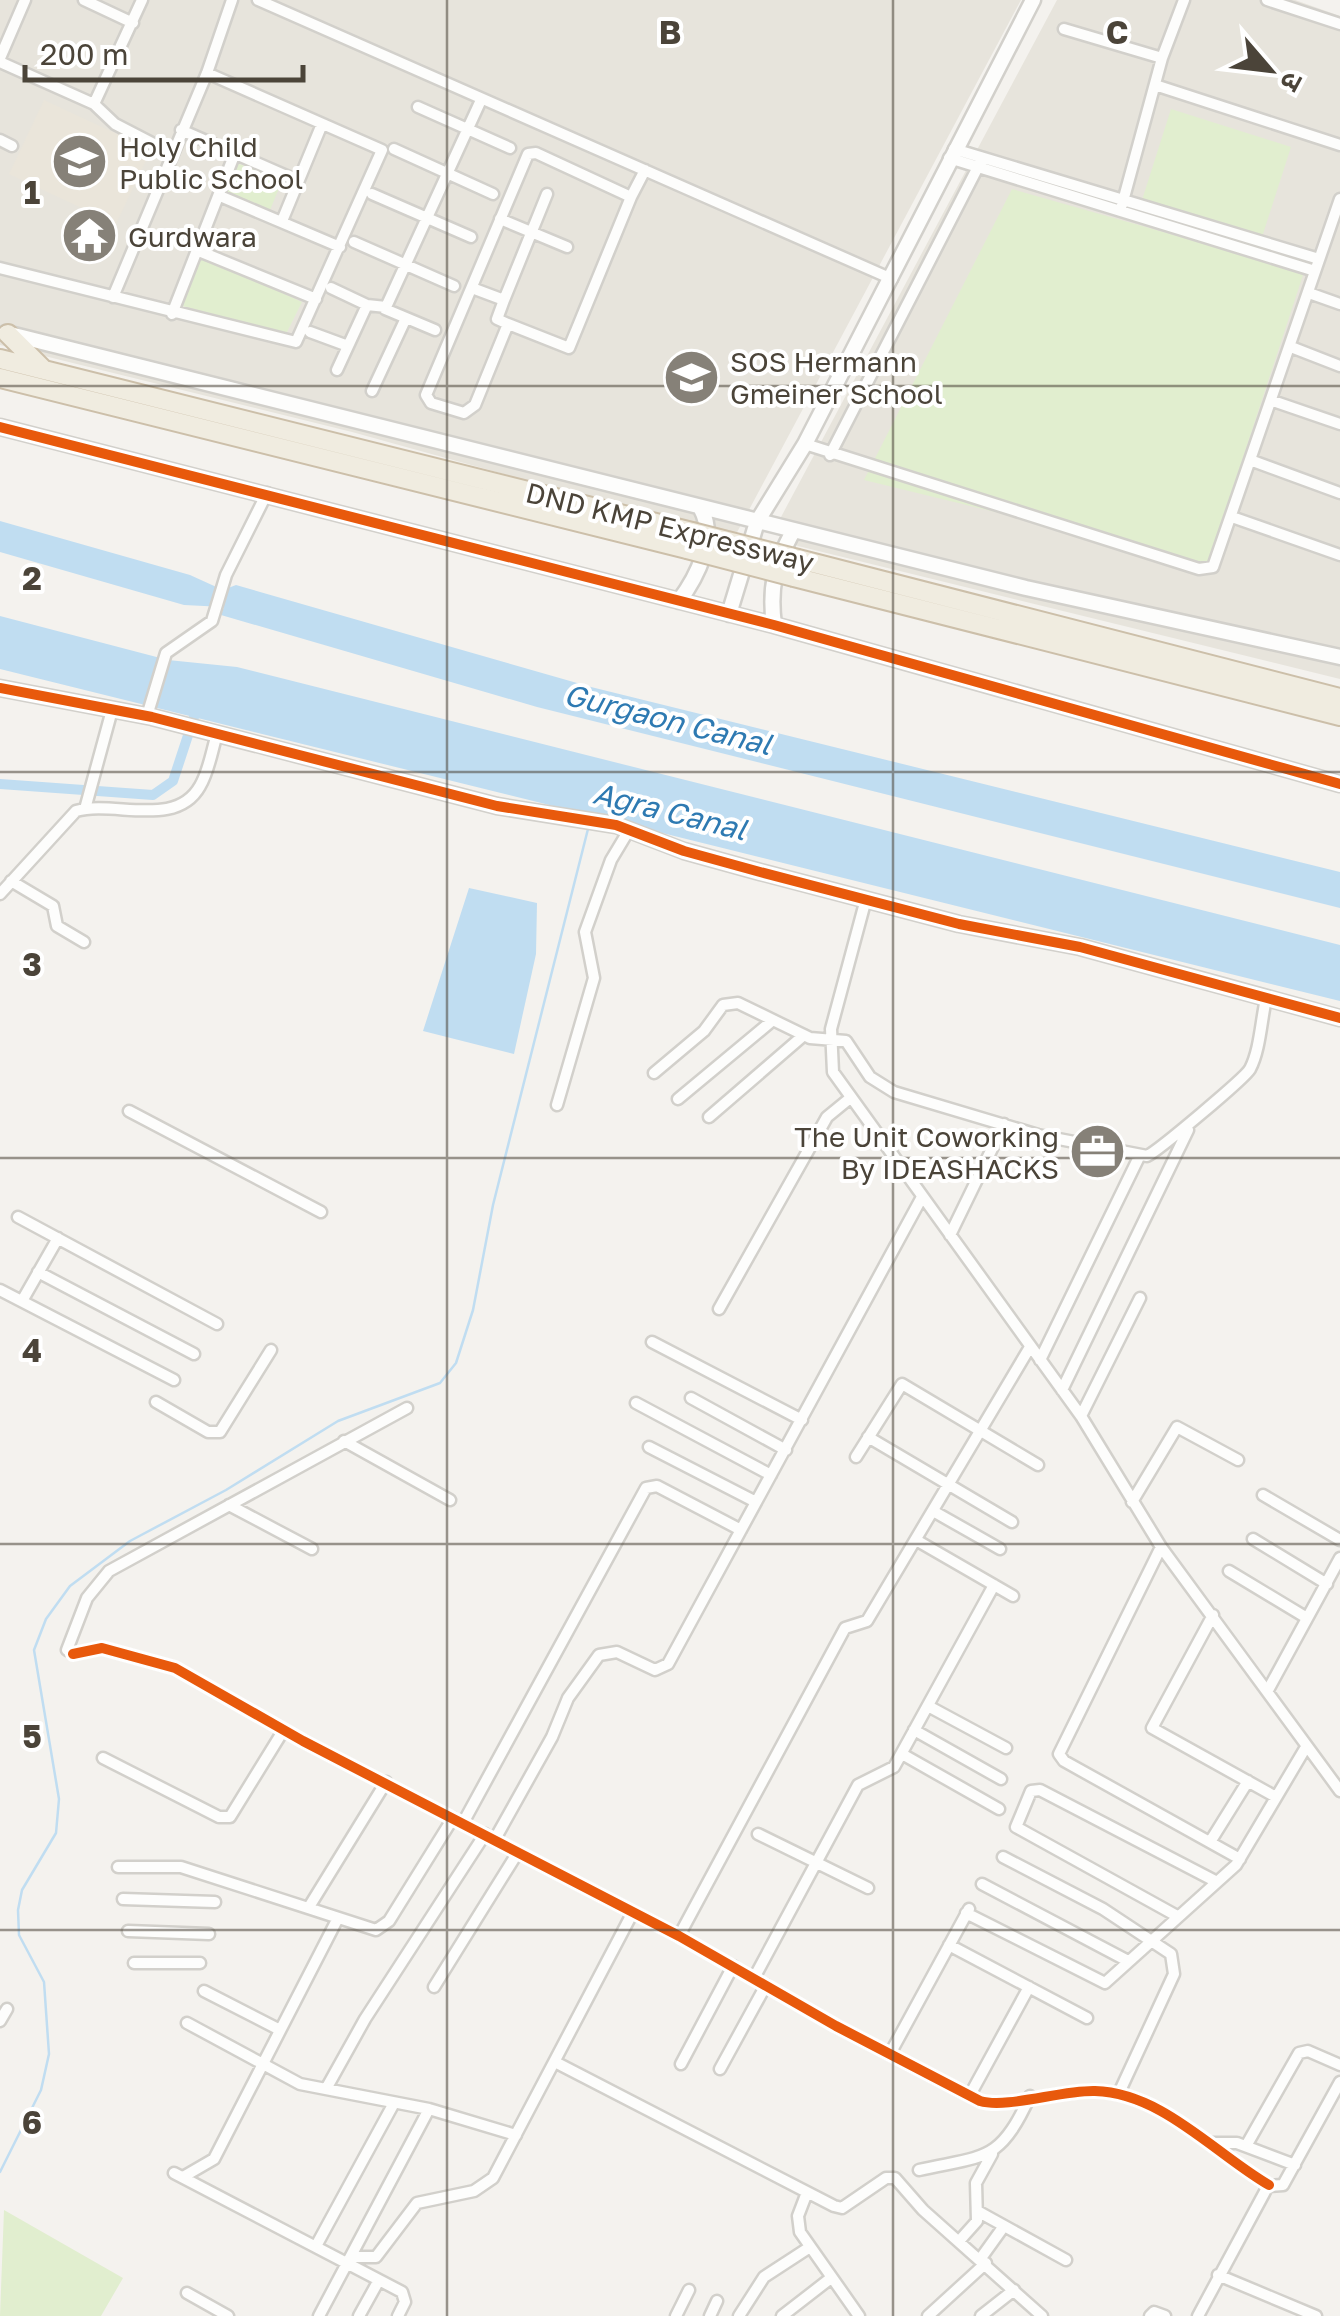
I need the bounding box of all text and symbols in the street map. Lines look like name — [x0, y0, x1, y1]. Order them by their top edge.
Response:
text: B — [659, 13, 681, 51]
text: C — [1106, 13, 1128, 51]
scale bar — [25, 20, 302, 82]
north arrow — [1220, 20, 1320, 120]
text: 200 m — [40, 36, 129, 72]
text: उ — [1274, 67, 1311, 97]
place label: Holy Child Public School — [119, 130, 303, 195]
school or university icon: Holy Child Public School — [50, 132, 110, 192]
text: 1 — [24, 173, 40, 211]
temple icon: Gurdwara — [59, 206, 119, 266]
place label: Gurdwara — [128, 220, 257, 253]
place label: SOS Hermann Gmeiner School — [730, 345, 943, 410]
school or university icon: SOS Hermann Gmeiner School — [661, 347, 721, 407]
street label: DND KMP Expressway — [523, 475, 818, 579]
text: 2 — [22, 559, 42, 597]
water label: Gurgaon Canal — [561, 676, 777, 762]
water label: Agra Canal — [590, 775, 752, 848]
text: 3 — [22, 945, 42, 983]
place label: The Unit Coworking By IDEASHACKS — [794, 1120, 1059, 1185]
office icon: The Unit Coworking By IDEASHACKS — [1068, 1122, 1128, 1182]
text: 4 — [22, 1331, 42, 1369]
text: 5 — [22, 1717, 42, 1755]
text: 6 — [22, 2103, 42, 2141]

